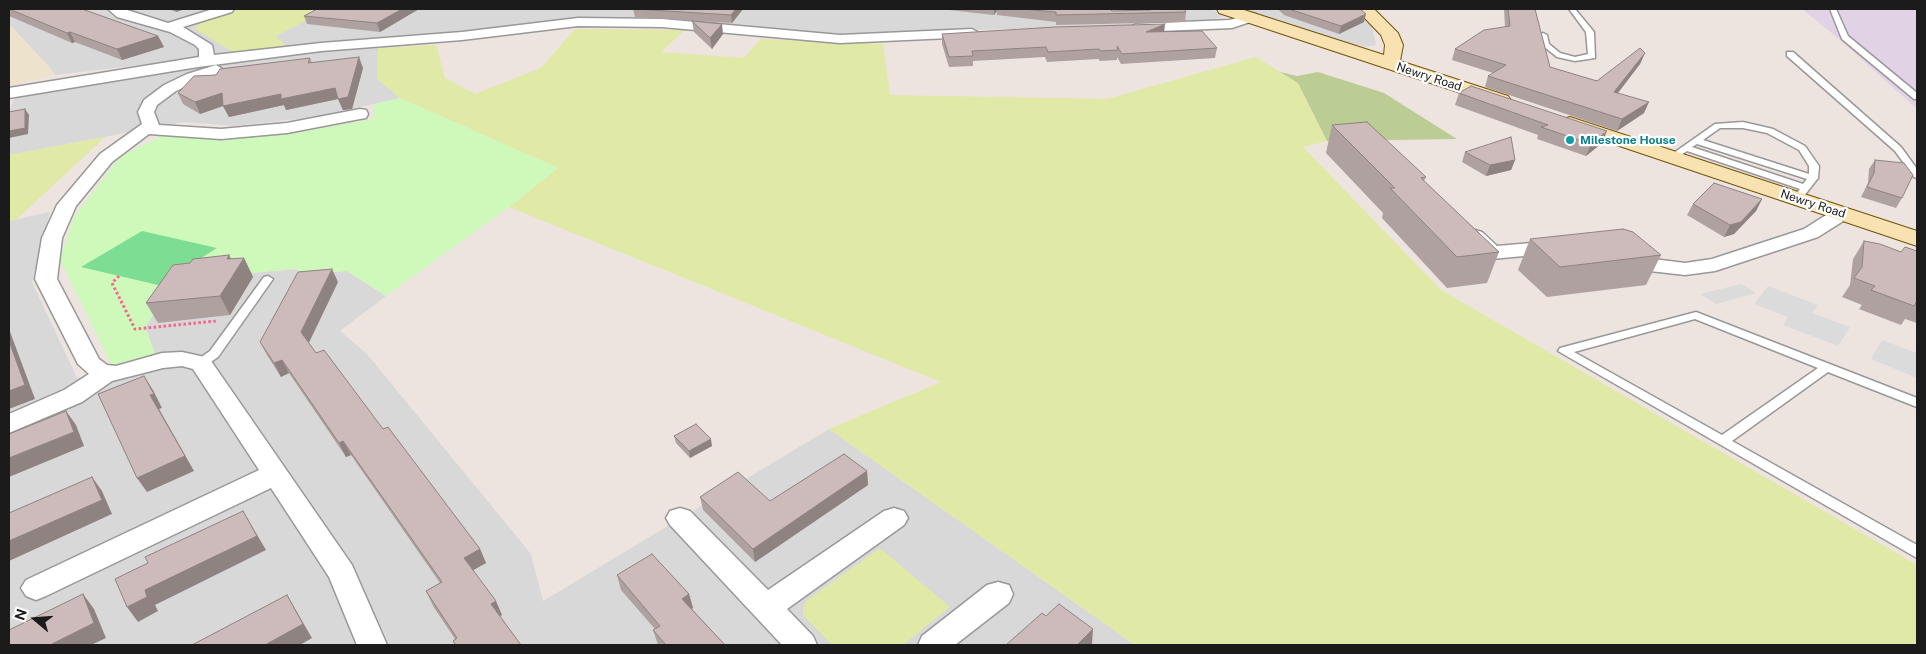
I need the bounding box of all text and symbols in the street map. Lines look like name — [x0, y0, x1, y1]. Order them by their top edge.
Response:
street label: Newry Road — [1395, 60, 1463, 94]
place label: Milestone House — [1580, 133, 1676, 147]
marker: Milestone House — [1564, 134, 1576, 146]
street label: Newry Road — [1779, 187, 1847, 221]
north arrow — [10, 594, 60, 644]
text: N — [11, 607, 30, 622]

